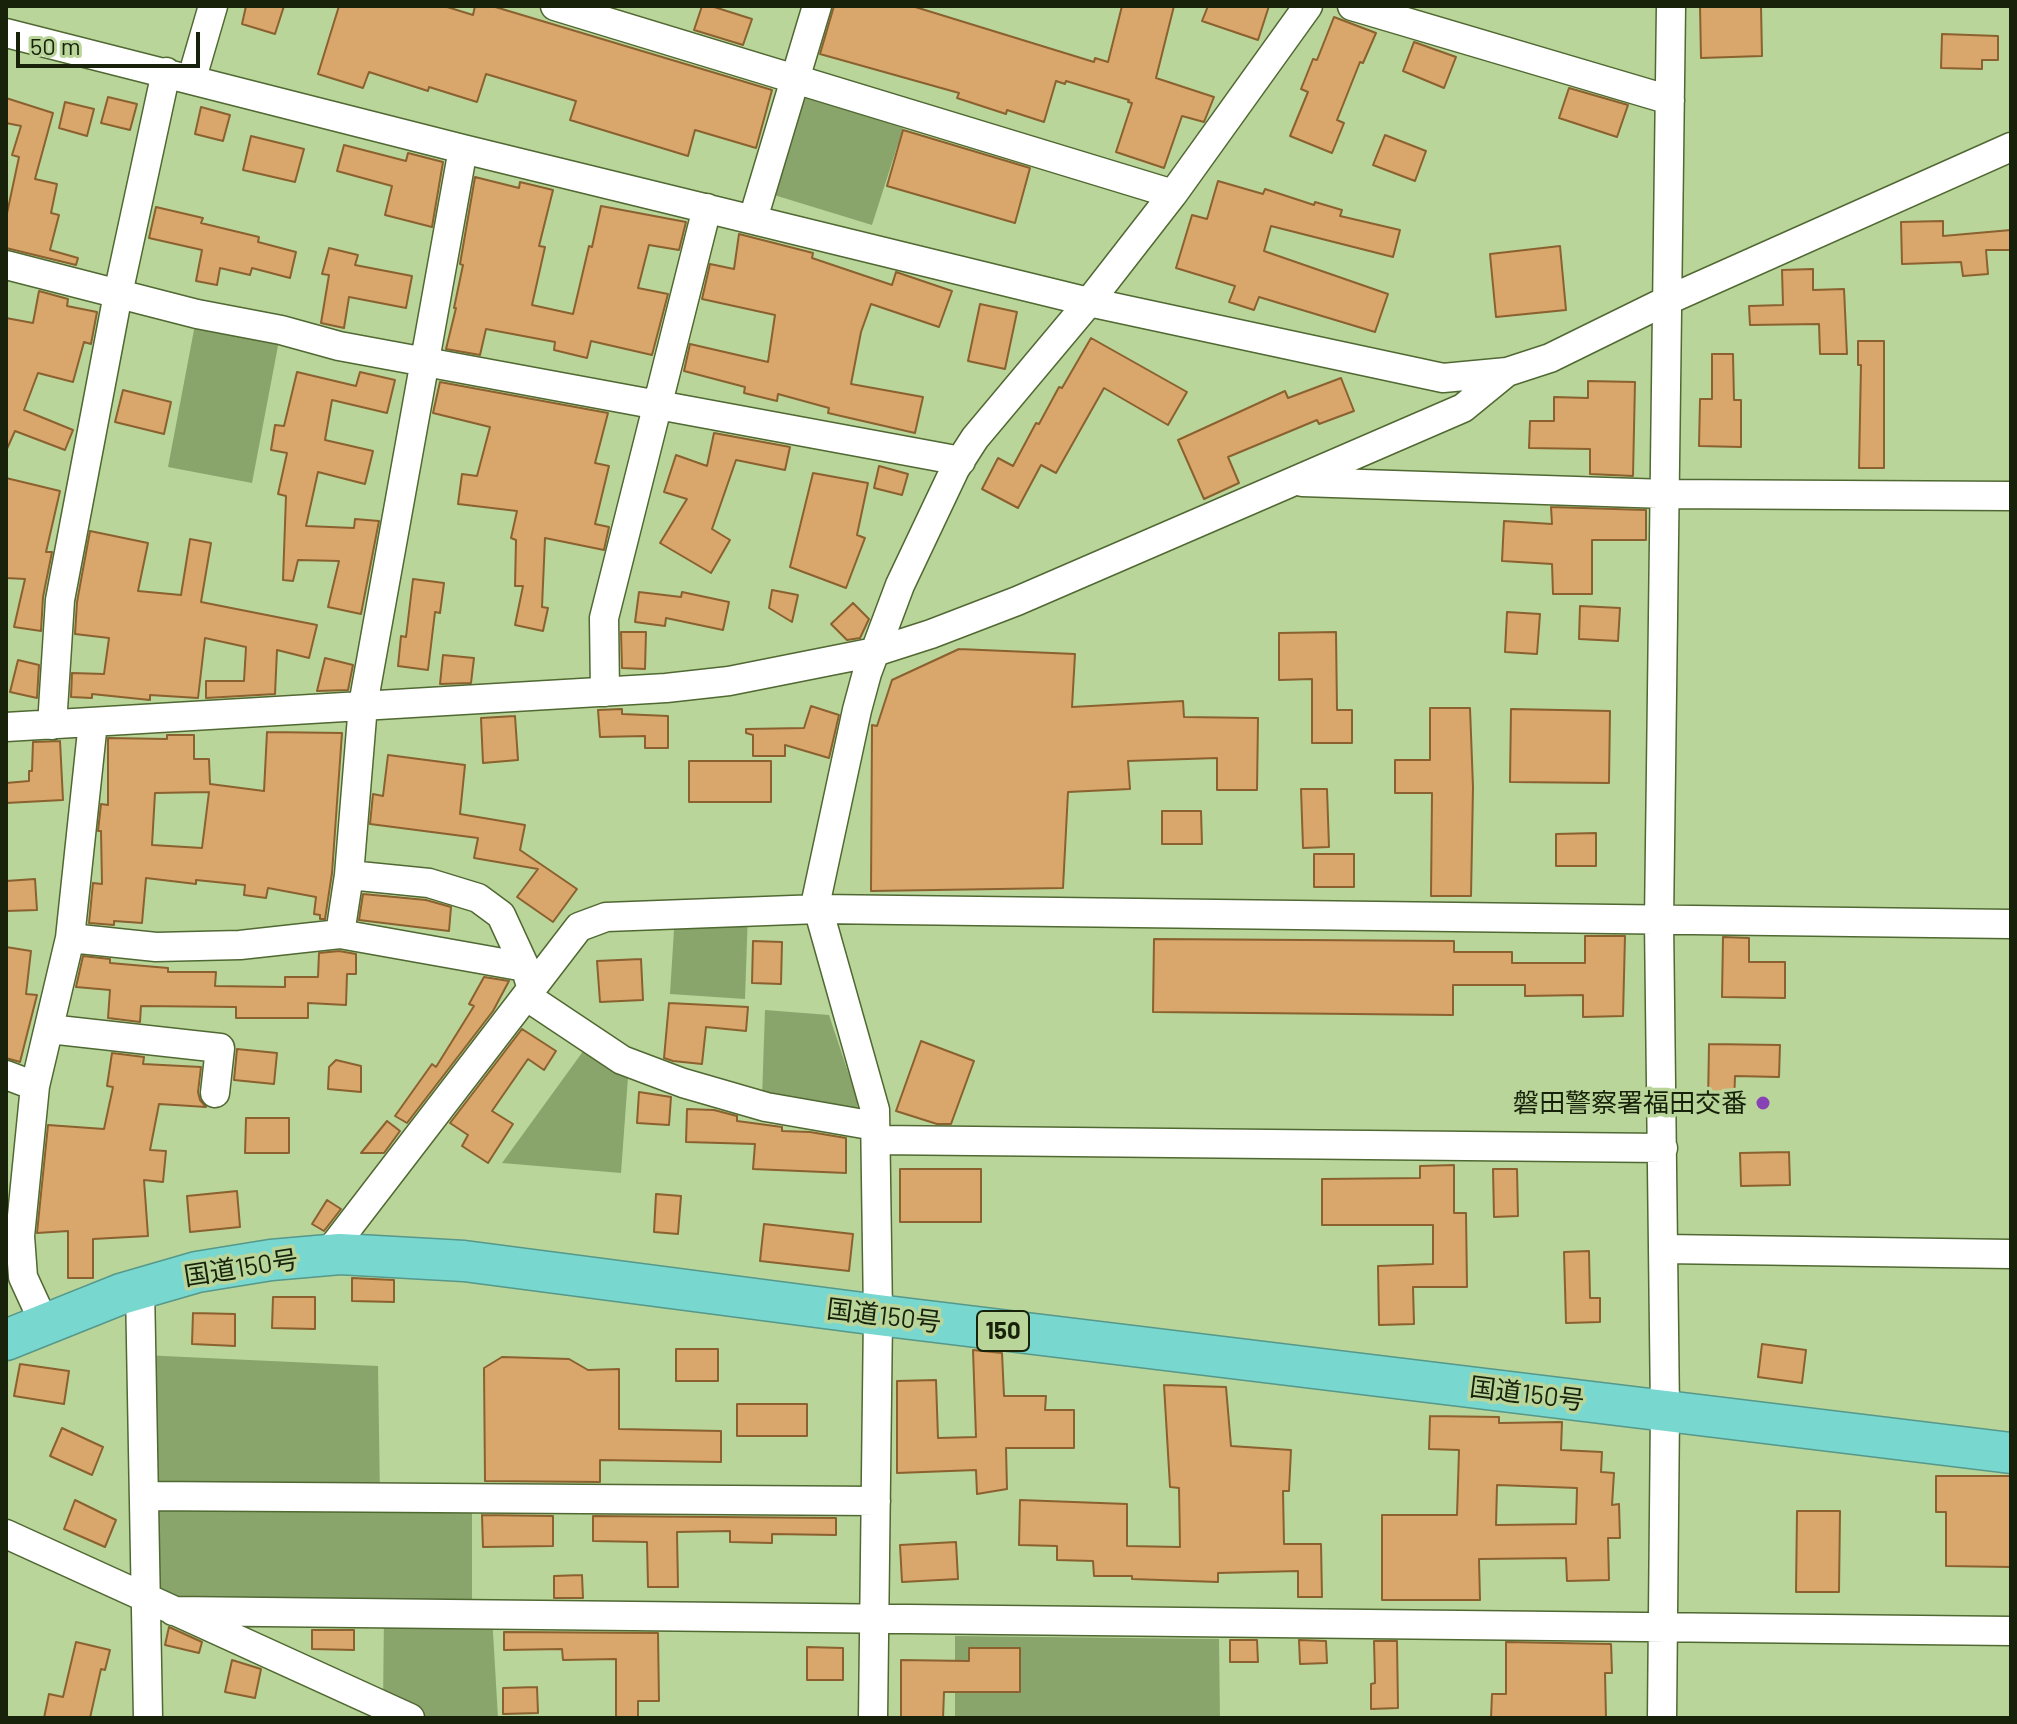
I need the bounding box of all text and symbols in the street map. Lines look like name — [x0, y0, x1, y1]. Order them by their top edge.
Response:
scale bar — [20, 16, 204, 66]
text: 50 m — [30, 31, 81, 60]
place label: 磐田警察署福田交番 — [1513, 1087, 1747, 1119]
marker: 磐田警察署福田交番 — [1754, 1094, 1772, 1112]
street label: 国道150号 — [182, 1244, 300, 1292]
street label: 国道150号 — [825, 1293, 943, 1339]
road number: 150 — [977, 1311, 1029, 1351]
street label: 国道150号 — [1468, 1371, 1586, 1417]

